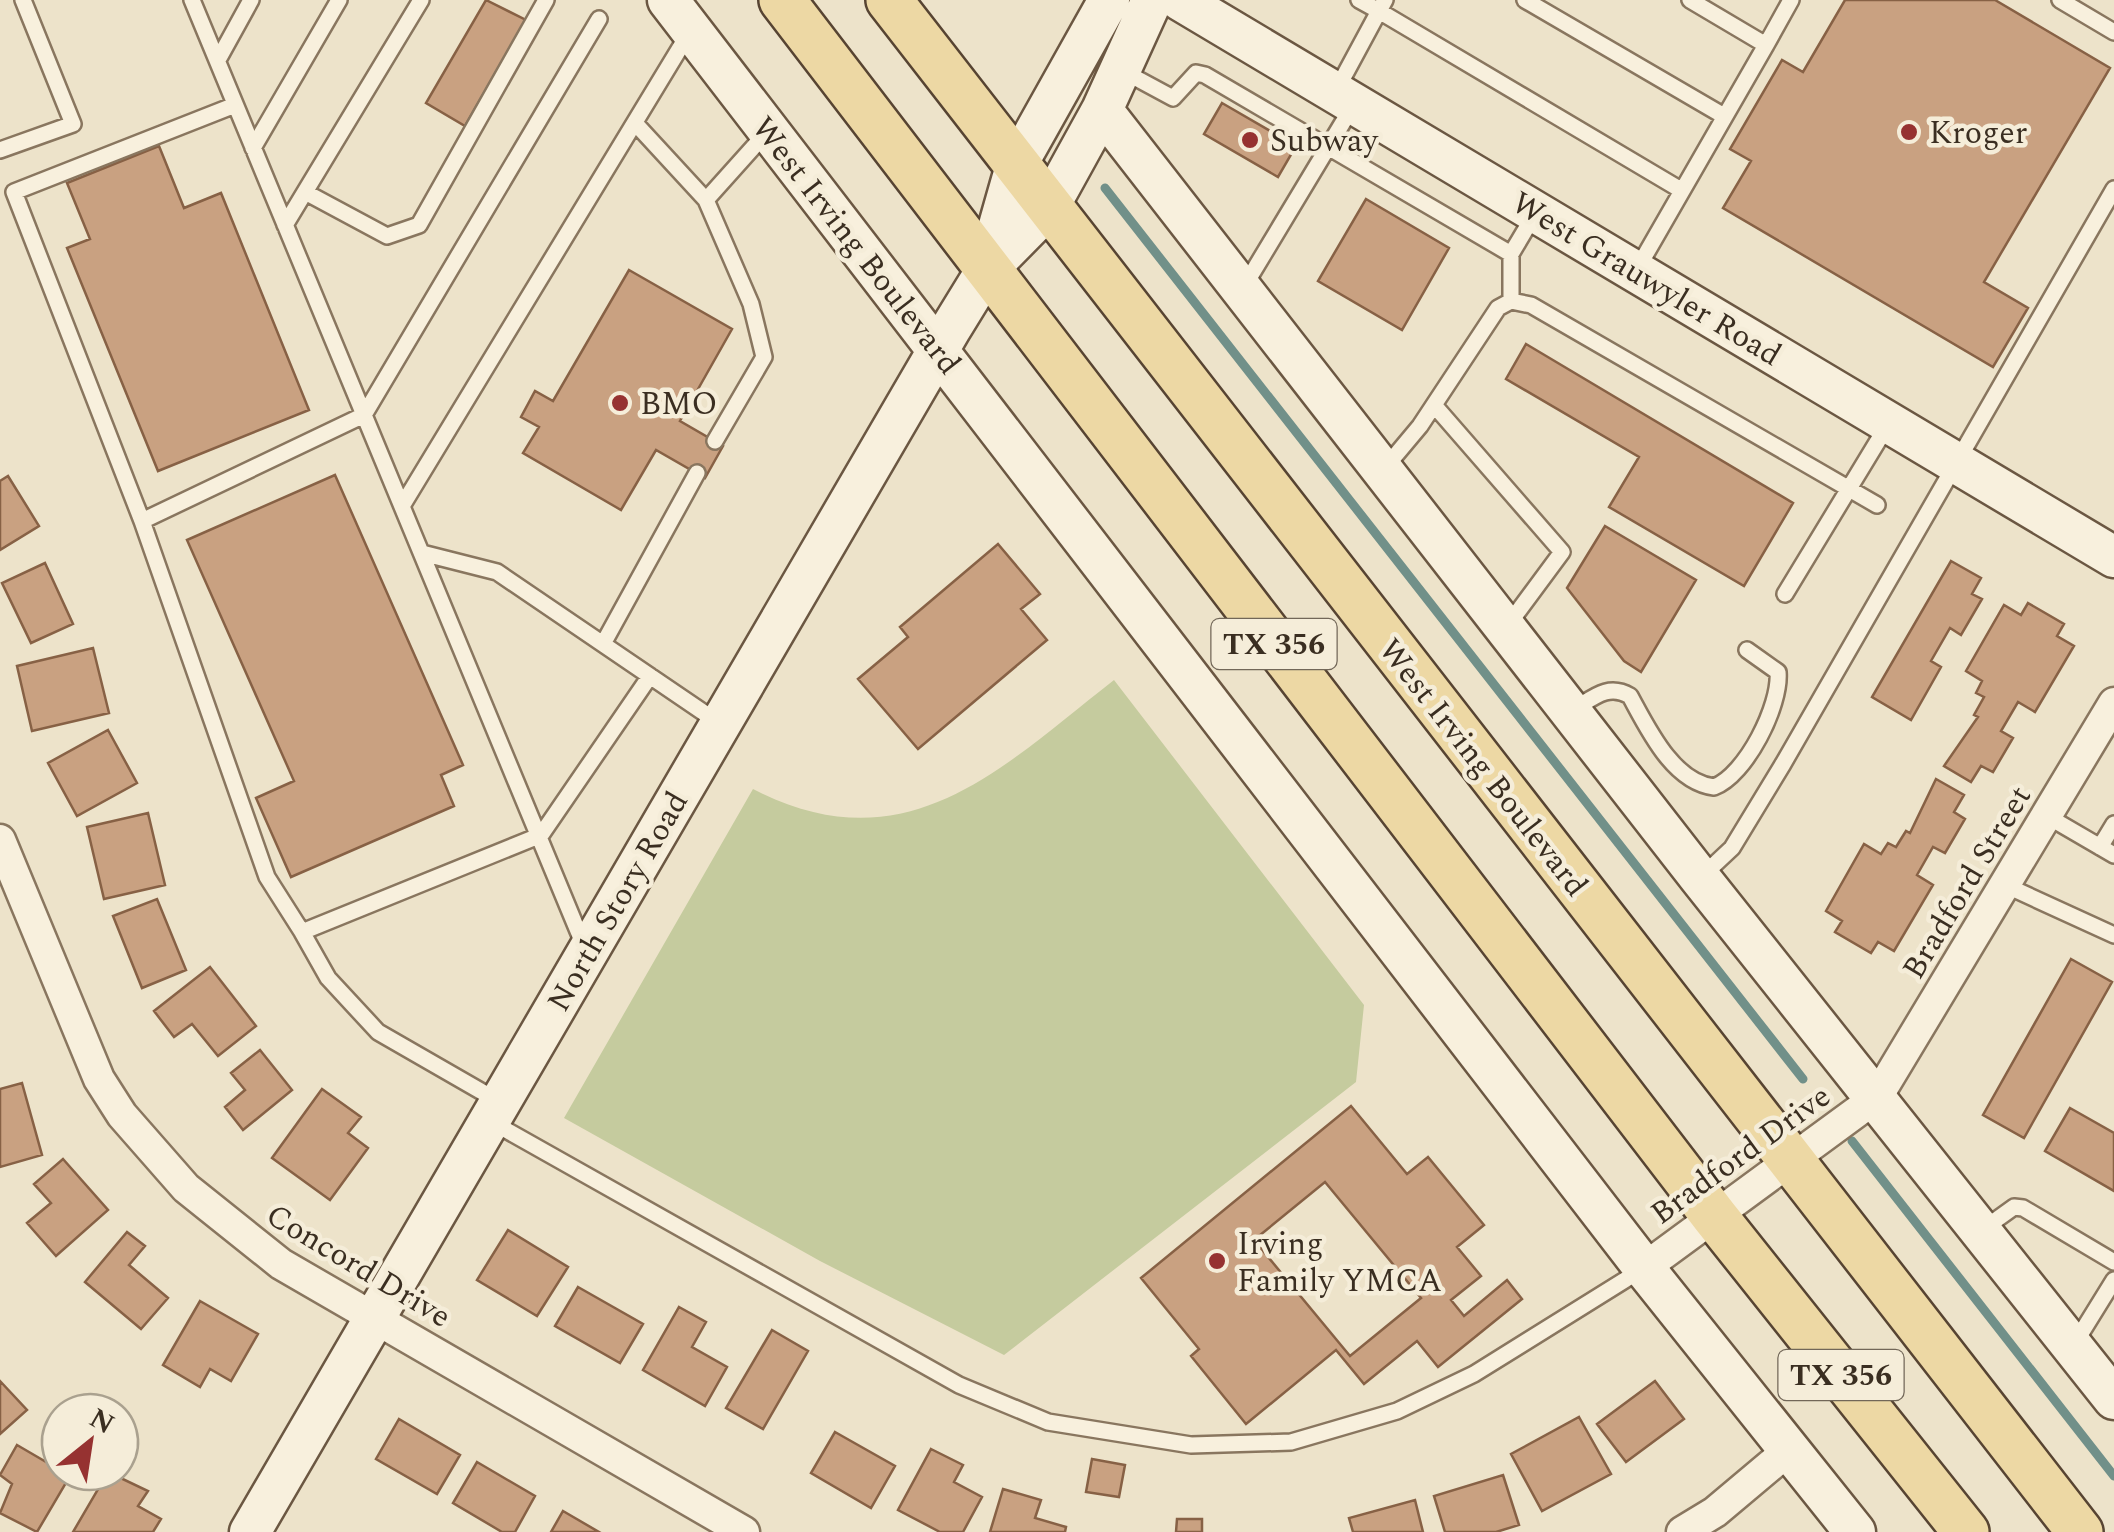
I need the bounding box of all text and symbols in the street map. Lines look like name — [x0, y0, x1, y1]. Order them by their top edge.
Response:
street label: West Irving Boulevard — [739, 106, 973, 386]
place label: Kroger — [1929, 109, 2027, 158]
place label: Subway — [1270, 117, 1379, 166]
marker: Kroger — [1898, 121, 1920, 143]
marker: Subway — [1239, 129, 1261, 151]
street label: West Grauwyler Road — [1502, 179, 1791, 379]
place label: BMO — [640, 380, 717, 429]
marker: BMO — [609, 392, 631, 414]
road number: TX 356 — [1212, 619, 1336, 669]
street label: West Irving Boulevard — [1366, 628, 1600, 908]
street label: Bradford Street — [1890, 777, 2045, 989]
street label: North Story Road — [535, 782, 701, 1021]
street label: Bradford Drive — [1640, 1073, 1841, 1238]
street label: Concord Drive — [256, 1192, 460, 1341]
place label: Irving Family YMCA — [1237, 1220, 1442, 1306]
marker: Irving Family YMCA — [1206, 1250, 1228, 1272]
road number: TX 356 — [1778, 1350, 1904, 1400]
north arrow — [40, 1392, 140, 1492]
text: N — [81, 1397, 122, 1446]

